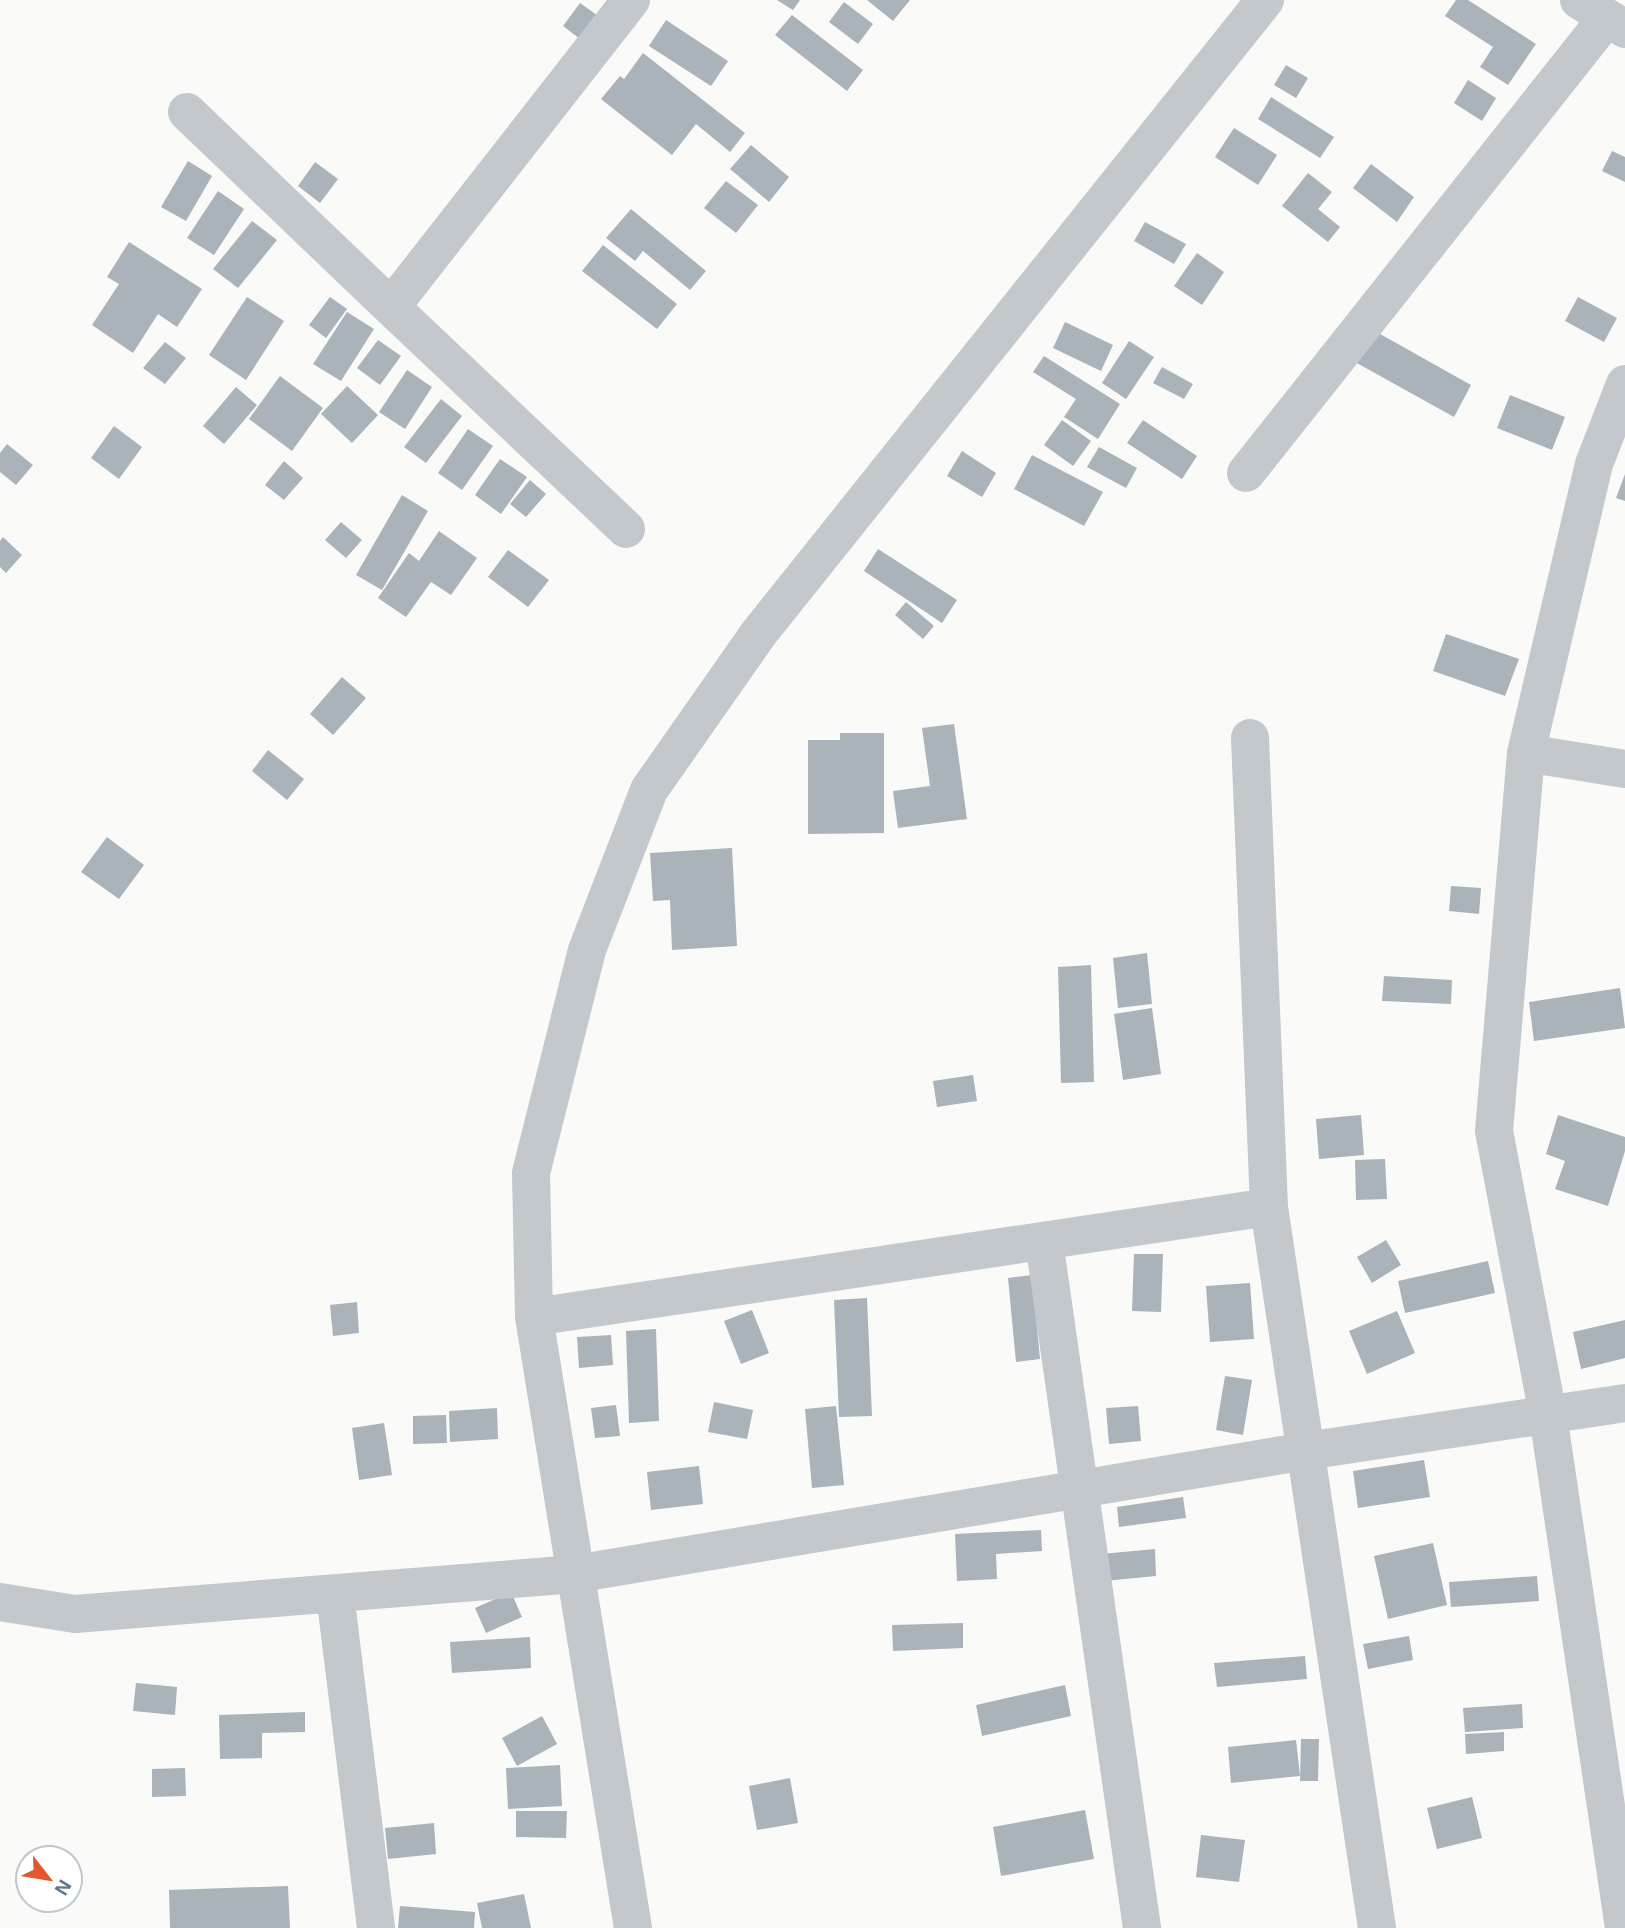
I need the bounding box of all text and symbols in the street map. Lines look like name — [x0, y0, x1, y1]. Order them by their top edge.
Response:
north arrow — [14, 1844, 84, 1914]
text: N — [51, 1876, 76, 1899]

